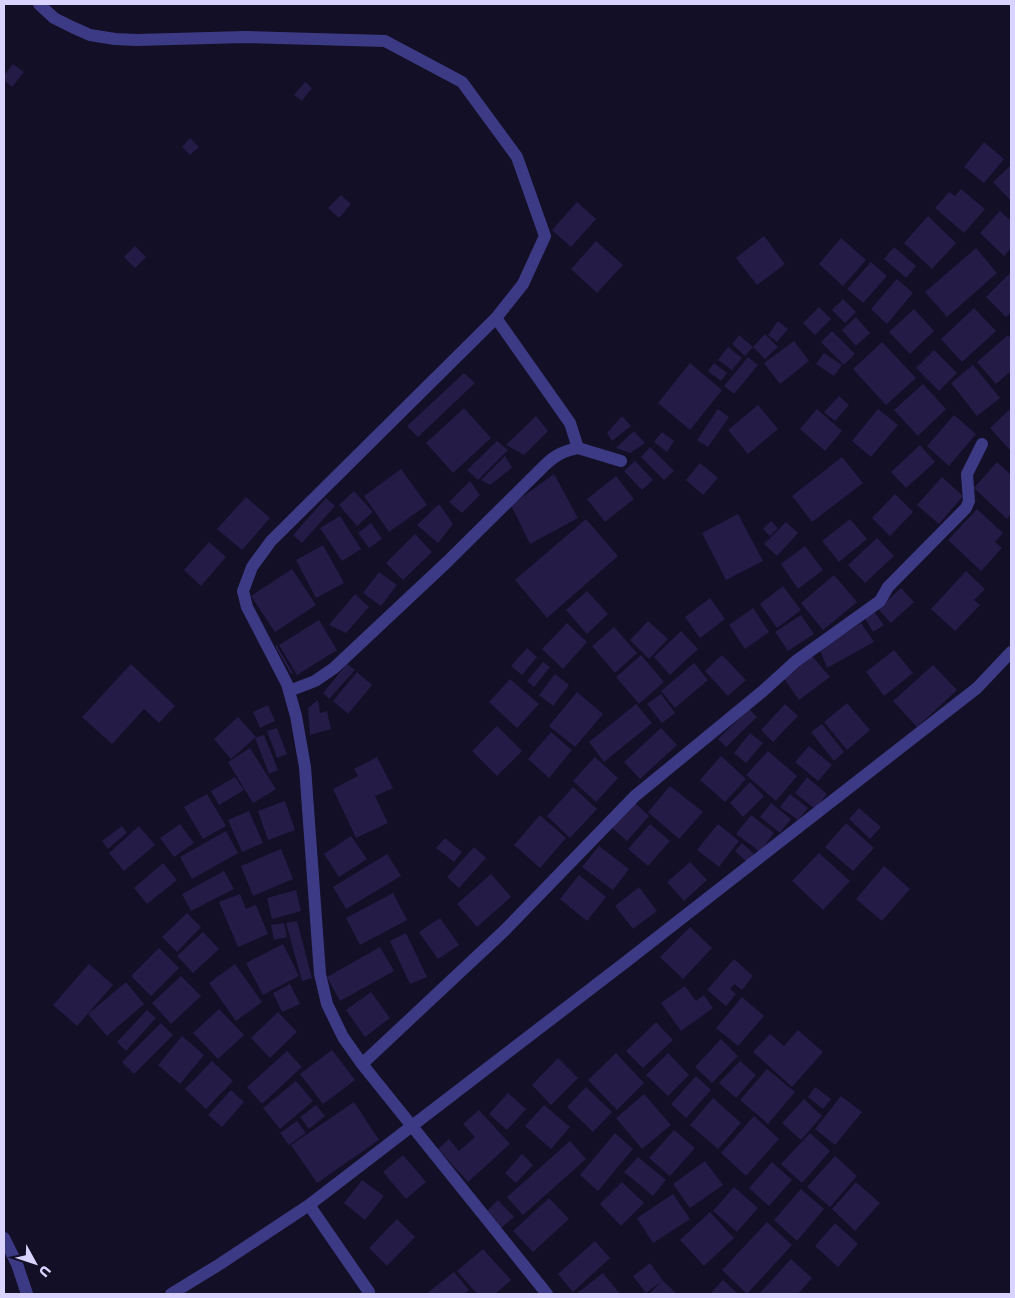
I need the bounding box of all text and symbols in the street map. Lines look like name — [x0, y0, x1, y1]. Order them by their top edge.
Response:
north arrow — [10, 1238, 60, 1288]
text: U — [34, 1261, 56, 1282]

